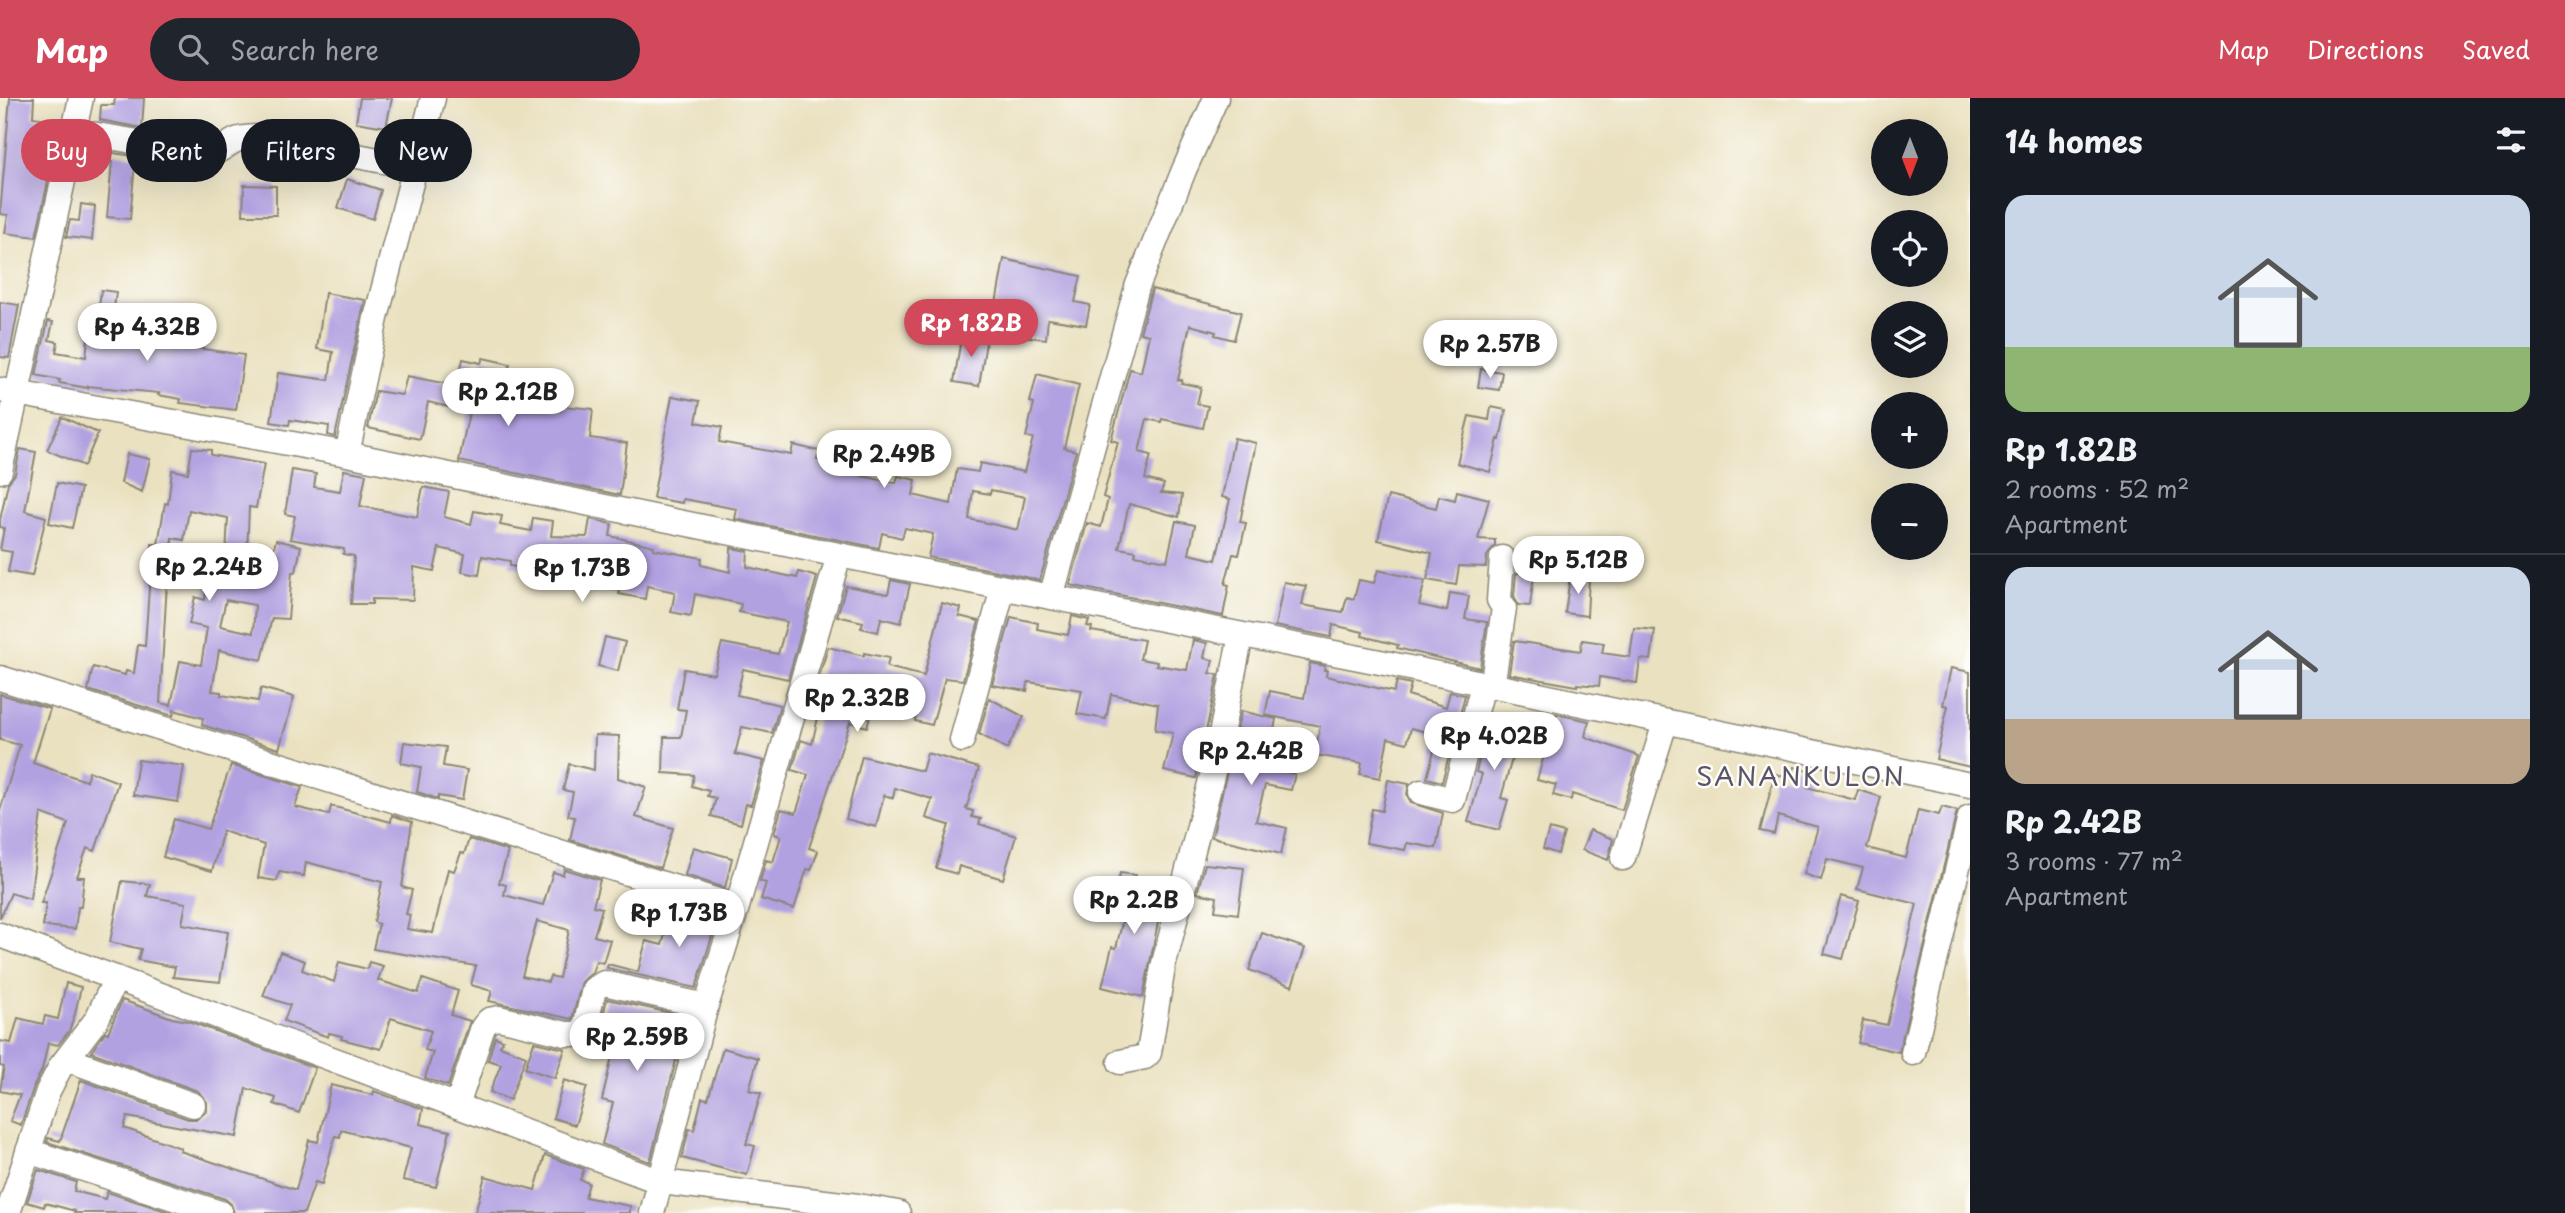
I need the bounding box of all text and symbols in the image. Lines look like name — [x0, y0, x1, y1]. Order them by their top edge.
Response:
search box — [150, 18, 640, 81]
text: Map — [35, 24, 108, 74]
icon: search — [174, 30, 212, 68]
text: Search here — [230, 30, 379, 69]
text: Map — [2218, 31, 2269, 67]
text: Directions — [2307, 31, 2424, 67]
text: Saved — [2462, 31, 2530, 67]
text: 14 homes — [2005, 118, 2143, 163]
chip: Buy — [21, 119, 112, 182]
chip: Rent — [126, 119, 227, 182]
chip: Filters — [241, 119, 360, 182]
chip: New — [374, 119, 472, 182]
north arrow — [1871, 119, 1948, 196]
map controls — [1871, 119, 1948, 560]
icon: filters — [2492, 121, 2530, 159]
button: locate — [1871, 210, 1948, 287]
icon: home — [2205, 240, 2331, 366]
pin: Rp 1.82B — [899, 300, 1043, 359]
button: layers — [1871, 301, 1948, 378]
pin: Rp 4.32B — [75, 303, 219, 363]
text: Rp 1.82B — [920, 304, 1022, 339]
text: Rp 4.32B — [94, 308, 200, 343]
pin: Rp 2.57B — [1418, 320, 1562, 380]
text: Rp 2.57B — [1439, 325, 1541, 360]
pin: Rp 2.12B — [436, 368, 580, 428]
text: Rp 2.12B — [458, 373, 558, 408]
button: + — [1871, 392, 1948, 469]
text: Rp 1.82B — [2005, 426, 2138, 471]
pin: Rp 2.49B — [812, 430, 956, 490]
text: Rp 2.49B — [832, 435, 936, 470]
text: 2 rooms · 52 m² — [2005, 471, 2189, 506]
button: − — [1871, 483, 1948, 560]
text: Apartment — [2005, 506, 2128, 541]
pin: Rp 5.12B — [1506, 536, 1650, 596]
text: Rp 5.12B — [1528, 541, 1628, 576]
pin: Rp 2.24B — [137, 544, 281, 603]
pin: Rp 1.73B — [510, 545, 654, 604]
text: Rp 2.24B — [155, 548, 263, 583]
text: Rp 1.73B — [533, 549, 631, 584]
icon: home — [2205, 612, 2331, 738]
pin: Rp 2.32B — [785, 674, 929, 734]
text: Rp 2.32B — [805, 679, 909, 714]
pin: Rp 4.02B — [1422, 712, 1566, 772]
text: Rp 4.02B — [1440, 717, 1548, 752]
pin: Rp 2.42B — [1179, 728, 1323, 787]
text: Rp 2.42B — [1199, 732, 1303, 767]
district label: SANANKULON — [1696, 756, 1906, 795]
text: Rp 2.42B — [2005, 798, 2142, 843]
text: 3 rooms · 77 m² — [2005, 843, 2183, 878]
pin: Rp 2.2B — [1069, 876, 1199, 936]
text: Apartment — [2005, 878, 2128, 913]
text: Rp 2.2B — [1089, 881, 1179, 916]
pin: Rp 1.73B — [607, 890, 751, 949]
text: Rp 1.73B — [630, 894, 728, 929]
pin: Rp 2.59B — [565, 1014, 709, 1073]
text: Rp 2.59B — [586, 1018, 688, 1053]

